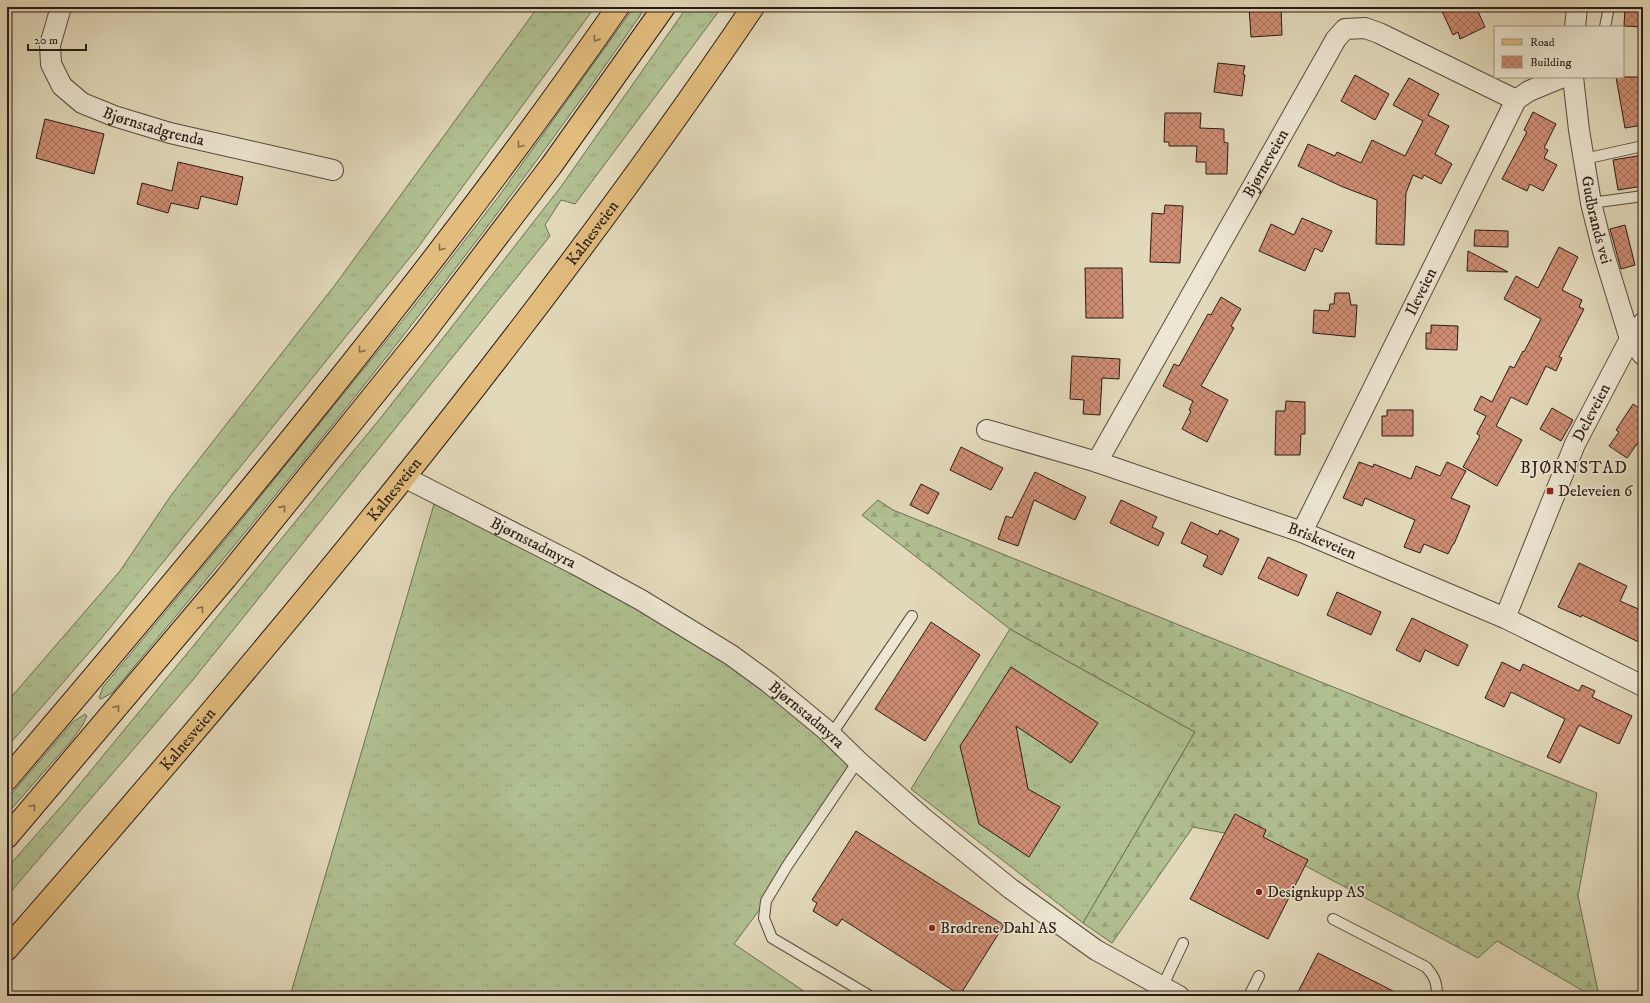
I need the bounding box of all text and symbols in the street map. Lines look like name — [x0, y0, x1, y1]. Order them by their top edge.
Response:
scale bar — [28, 26, 86, 52]
legend — [1494, 26, 1624, 78]
text: 20 m — [34, 33, 58, 48]
one-way arrow — [593, 35, 601, 42]
text: Road — [1530, 35, 1555, 50]
text: Building — [1530, 55, 1571, 70]
street label: Bjørnstadgrenda — [100, 102, 206, 151]
street label: Bjørneveien — [1238, 125, 1293, 201]
one-way arrow — [518, 140, 525, 147]
street label: Gudbrands vei — [1577, 174, 1616, 267]
street label: Kalnesveien — [562, 196, 623, 270]
one-way arrow — [438, 244, 446, 251]
street label: Ileveien — [1401, 264, 1441, 319]
one-way arrow — [358, 346, 365, 353]
street label: Deleveien — [1568, 380, 1615, 445]
street label: Kalnesveien — [363, 453, 426, 525]
district label: BJØRNSTAD — [1520, 457, 1628, 479]
place label: Deleveien 6 — [1558, 481, 1633, 501]
marker: Deleveien 6 — [1545, 486, 1555, 496]
one-way arrow — [278, 506, 285, 513]
street label: Bjørnstadmyra — [487, 513, 580, 573]
street label: Briskeveien — [1285, 518, 1360, 564]
one-way arrow — [196, 606, 203, 613]
street label: Bjørnstadmyra — [765, 677, 849, 753]
street label: Kalnesveien — [156, 703, 220, 775]
one-way arrow — [112, 706, 119, 713]
one-way arrow — [28, 804, 35, 812]
place label: Designkupp AS — [1267, 882, 1365, 902]
marker: Designkupp AS — [1254, 887, 1264, 897]
place label: Brødrene Dahl AS — [940, 918, 1057, 938]
marker: Brødrene Dahl AS — [927, 923, 937, 933]

